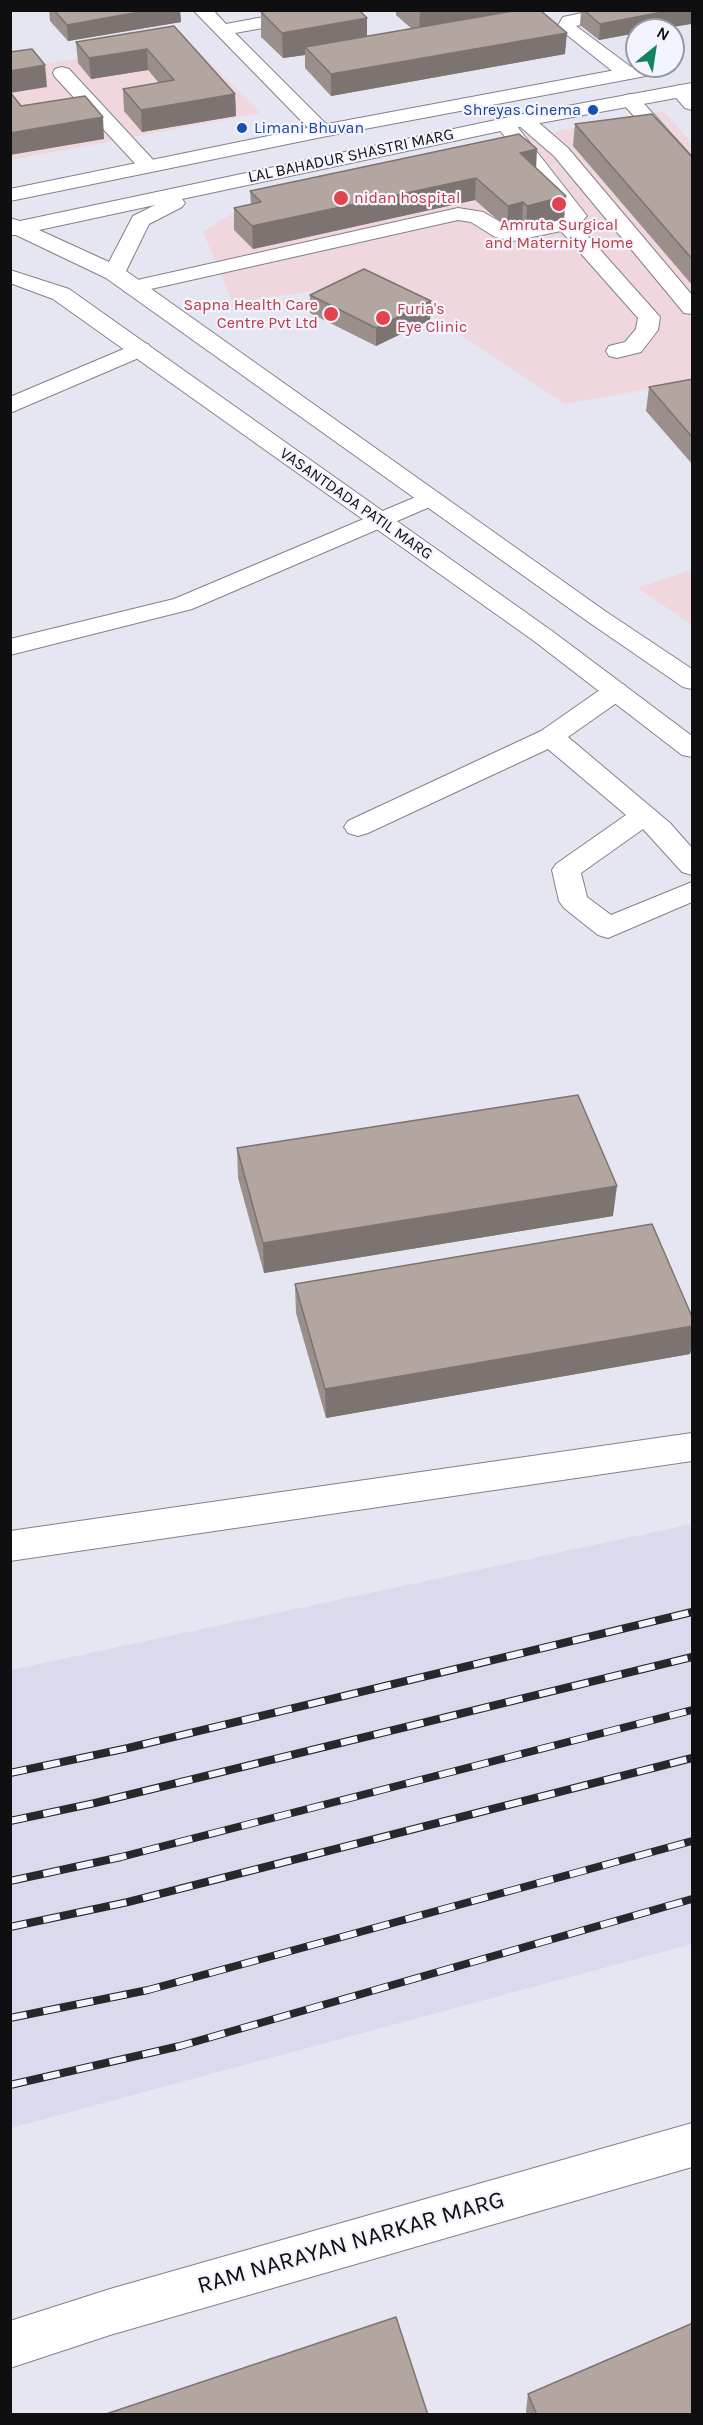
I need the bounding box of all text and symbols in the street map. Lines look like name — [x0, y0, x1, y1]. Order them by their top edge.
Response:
north arrow — [625, 18, 685, 78]
text: N — [654, 23, 673, 45]
place label: Shreyas Cinema — [463, 100, 581, 120]
marker: Shreyas Cinema — [586, 103, 600, 117]
place label: Limani Bhuvan — [254, 118, 364, 138]
marker: Limani Bhuvan — [235, 121, 249, 135]
street label: LAL BAHADUR SHASTRI MARG — [246, 125, 456, 187]
place label: nidan hospital — [354, 188, 460, 208]
marker: nidan hospital — [332, 189, 350, 207]
marker: Amruta Surgical and Maternity Home — [550, 195, 568, 213]
place label: Amruta Surgical and Maternity Home — [485, 215, 633, 253]
place label: Sapna Health Care Centre Pvt Ltd — [184, 295, 318, 333]
place label: Furia's Eye Clinic — [397, 299, 467, 337]
marker: Sapna Health Care Centre Pvt Ltd — [322, 305, 340, 323]
marker: Furia's Eye Clinic — [374, 309, 392, 327]
street label: VASANTDADA PATIL MARG — [276, 444, 436, 564]
street label: RAM NARAYAN NARKAR MARG — [194, 2185, 508, 2301]

